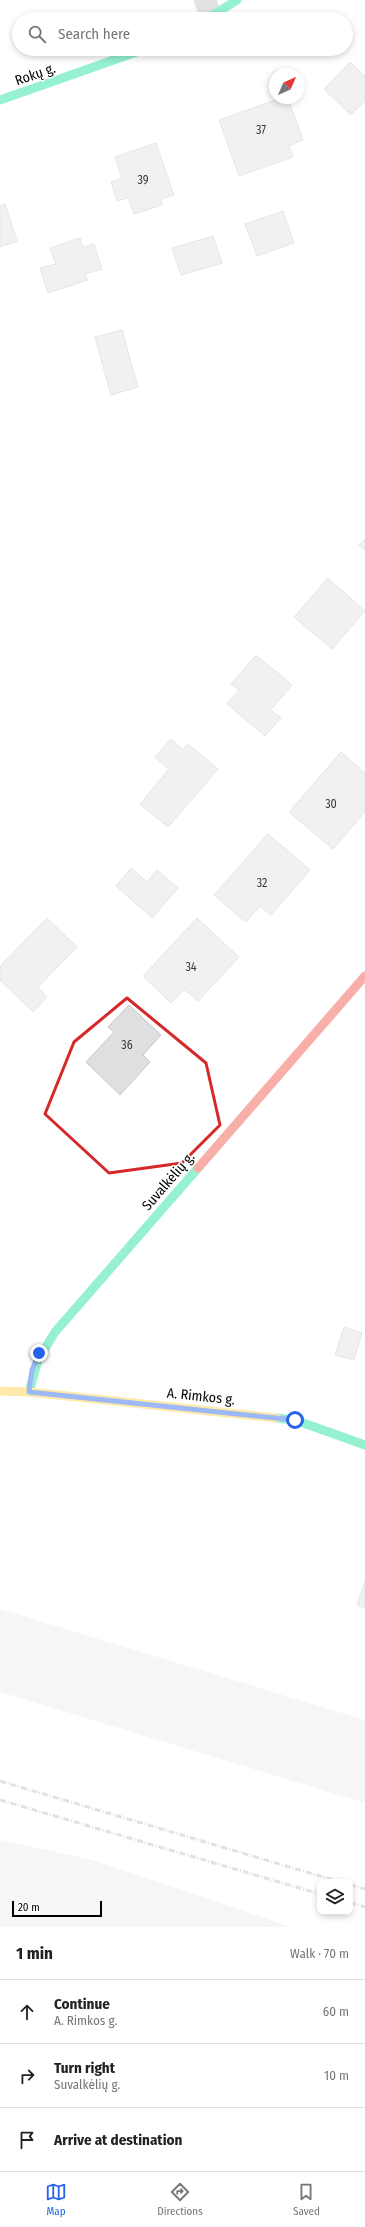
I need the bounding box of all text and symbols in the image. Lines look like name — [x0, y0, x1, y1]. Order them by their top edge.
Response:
search box — [12, 12, 353, 56]
icon: search — [26, 23, 48, 45]
text: Search here — [58, 25, 130, 43]
street label: Rokų g. — [13, 60, 58, 89]
north arrow — [269, 68, 305, 104]
house number: 37 — [256, 123, 266, 137]
house number: 39 — [137, 173, 149, 187]
house number: 30 — [325, 797, 337, 811]
house number: 32 — [257, 876, 267, 890]
house number: 34 — [185, 960, 197, 974]
house number: 36 — [121, 1038, 133, 1052]
street label: Suvalkėlių g. — [139, 1149, 198, 1214]
route end — [30, 1344, 48, 1362]
street label: A. Rimkos g. — [166, 1384, 236, 1409]
route start — [286, 1411, 304, 1429]
map controls — [317, 1879, 353, 1915]
button: layers — [317, 1879, 353, 1915]
scale bar — [12, 1899, 102, 1918]
text: 20 m — [18, 1901, 40, 1914]
text: 1 min — [16, 1943, 53, 1964]
text: Walk · 70 m — [290, 1946, 349, 1961]
text: Continue — [54, 1995, 110, 2013]
icon: ahead — [16, 2001, 38, 2023]
text: 60 m — [323, 2004, 349, 2019]
text: A. Rimkos g. — [54, 2013, 117, 2028]
text: Turn right — [54, 2059, 115, 2077]
icon: right — [16, 2065, 38, 2087]
text: 10 m — [324, 2068, 349, 2083]
text: Suvalkėlių g. — [54, 2077, 120, 2092]
icon: arrive — [16, 2129, 38, 2151]
text: Arrive at destination — [54, 2131, 182, 2149]
tab: Map — [45, 2181, 67, 2218]
tab: Directions — [157, 2181, 203, 2218]
tab: Saved — [293, 2181, 320, 2218]

